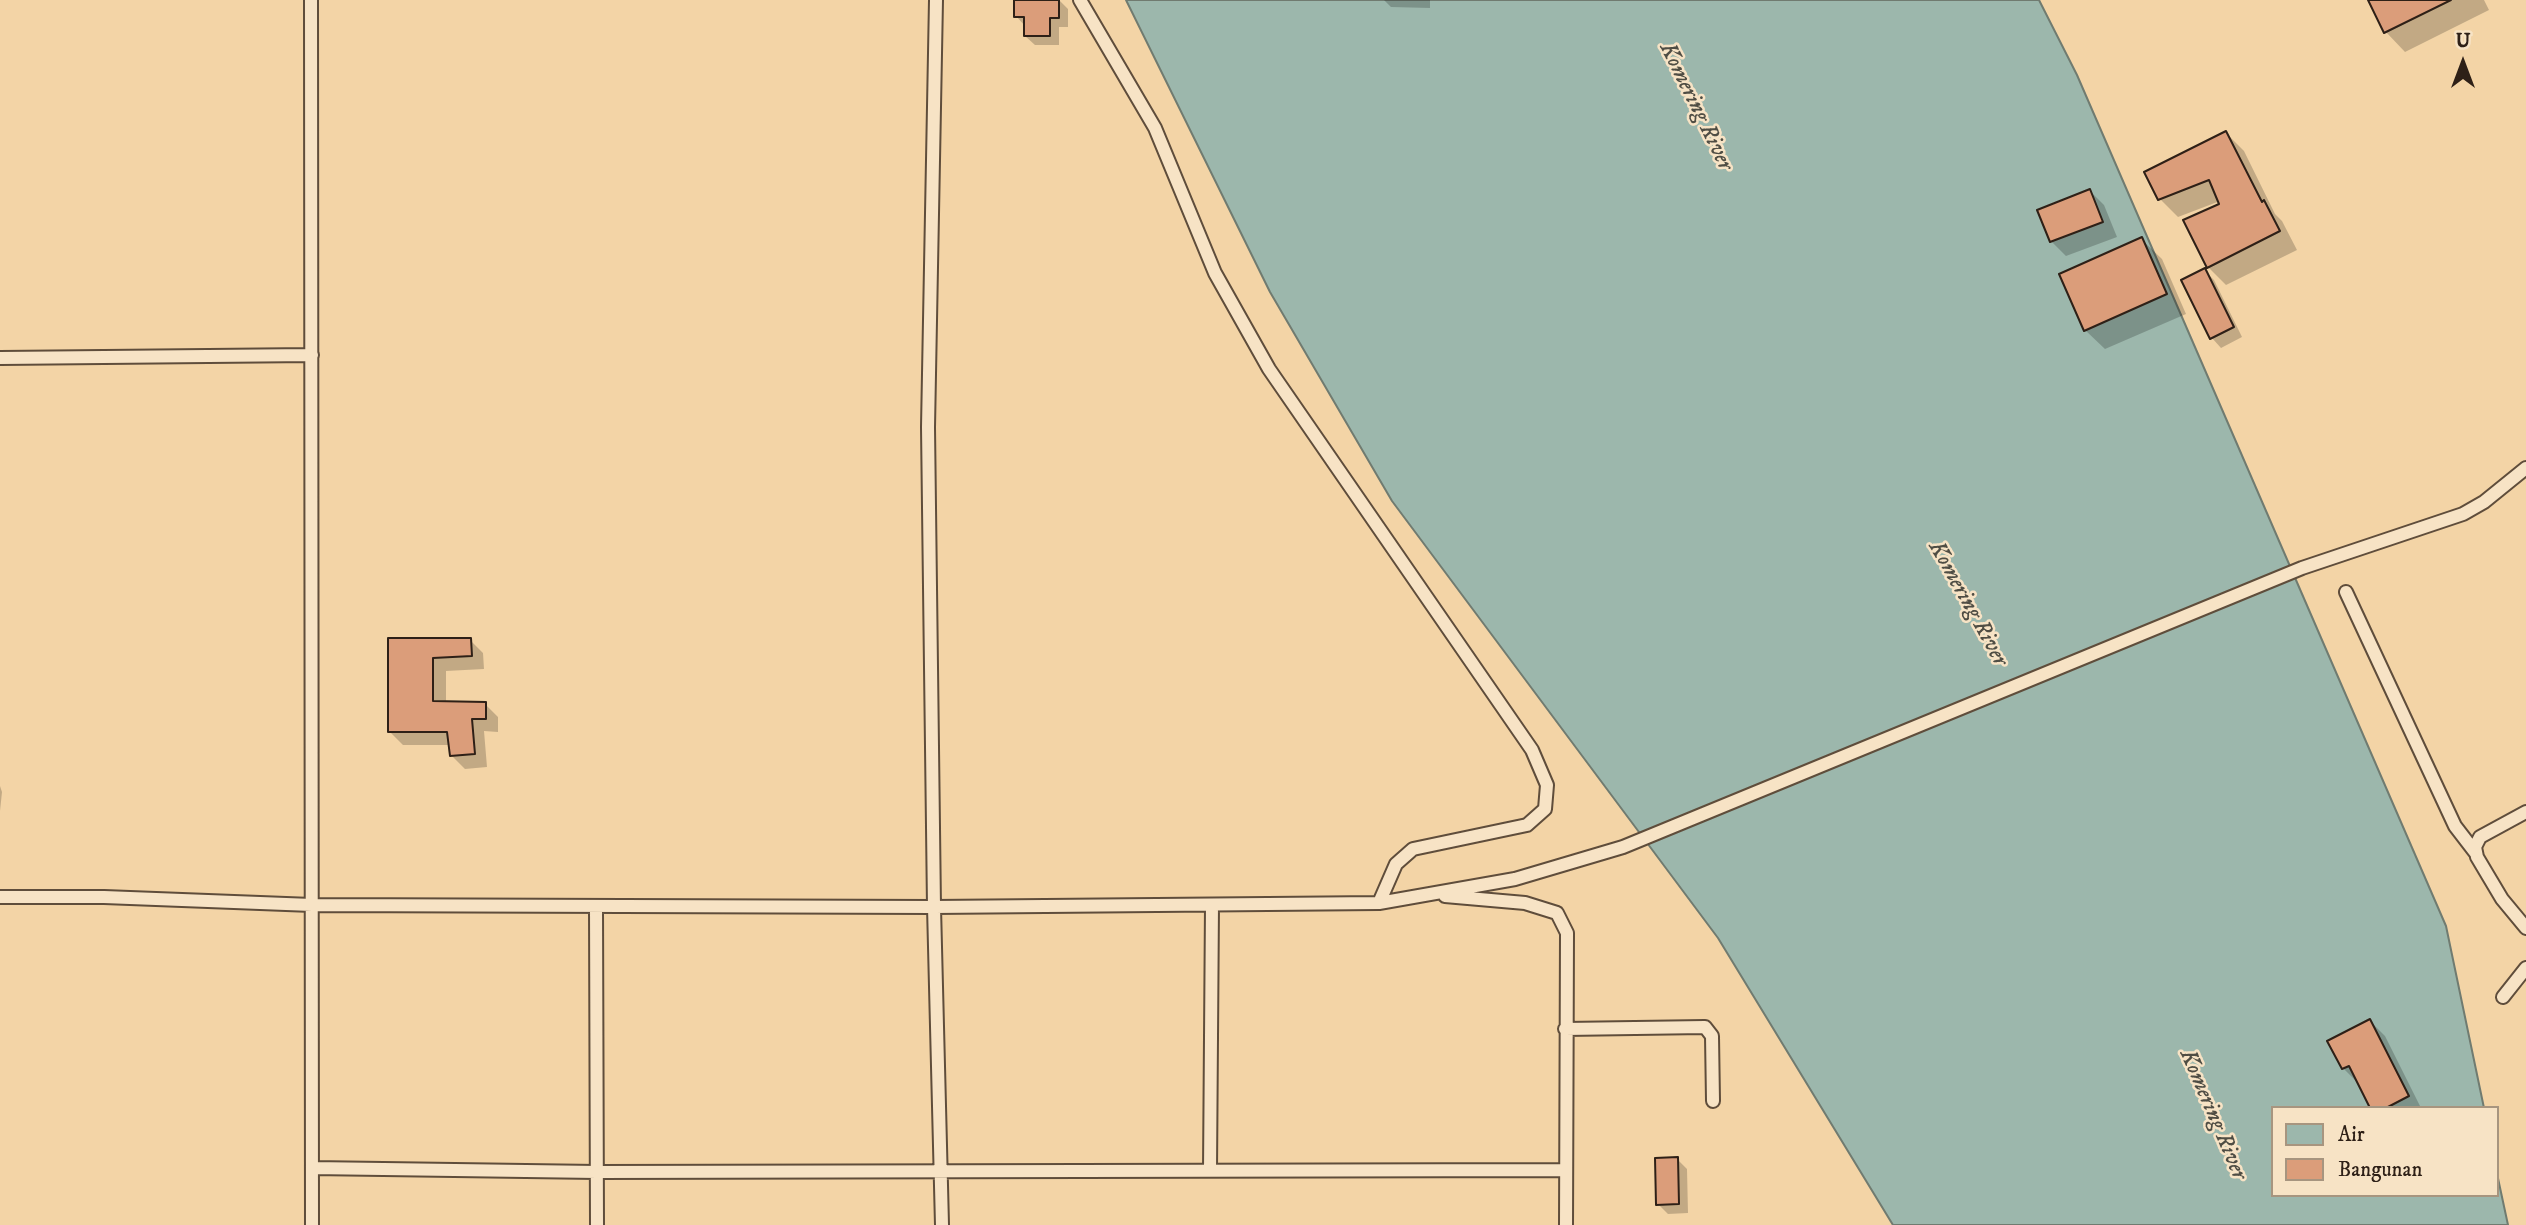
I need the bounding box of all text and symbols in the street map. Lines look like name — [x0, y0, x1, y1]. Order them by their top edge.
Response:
north arrow — [2428, 28, 2498, 98]
text: U — [2456, 30, 2470, 53]
water label: Komering River — [1652, 38, 1738, 176]
water label: Komering River — [1921, 536, 2013, 672]
water label: Komering River — [2172, 1046, 2252, 1184]
legend — [2270, 1106, 2498, 1197]
text: Air — [2338, 1122, 2365, 1148]
text: Bangunan — [2338, 1157, 2422, 1183]

